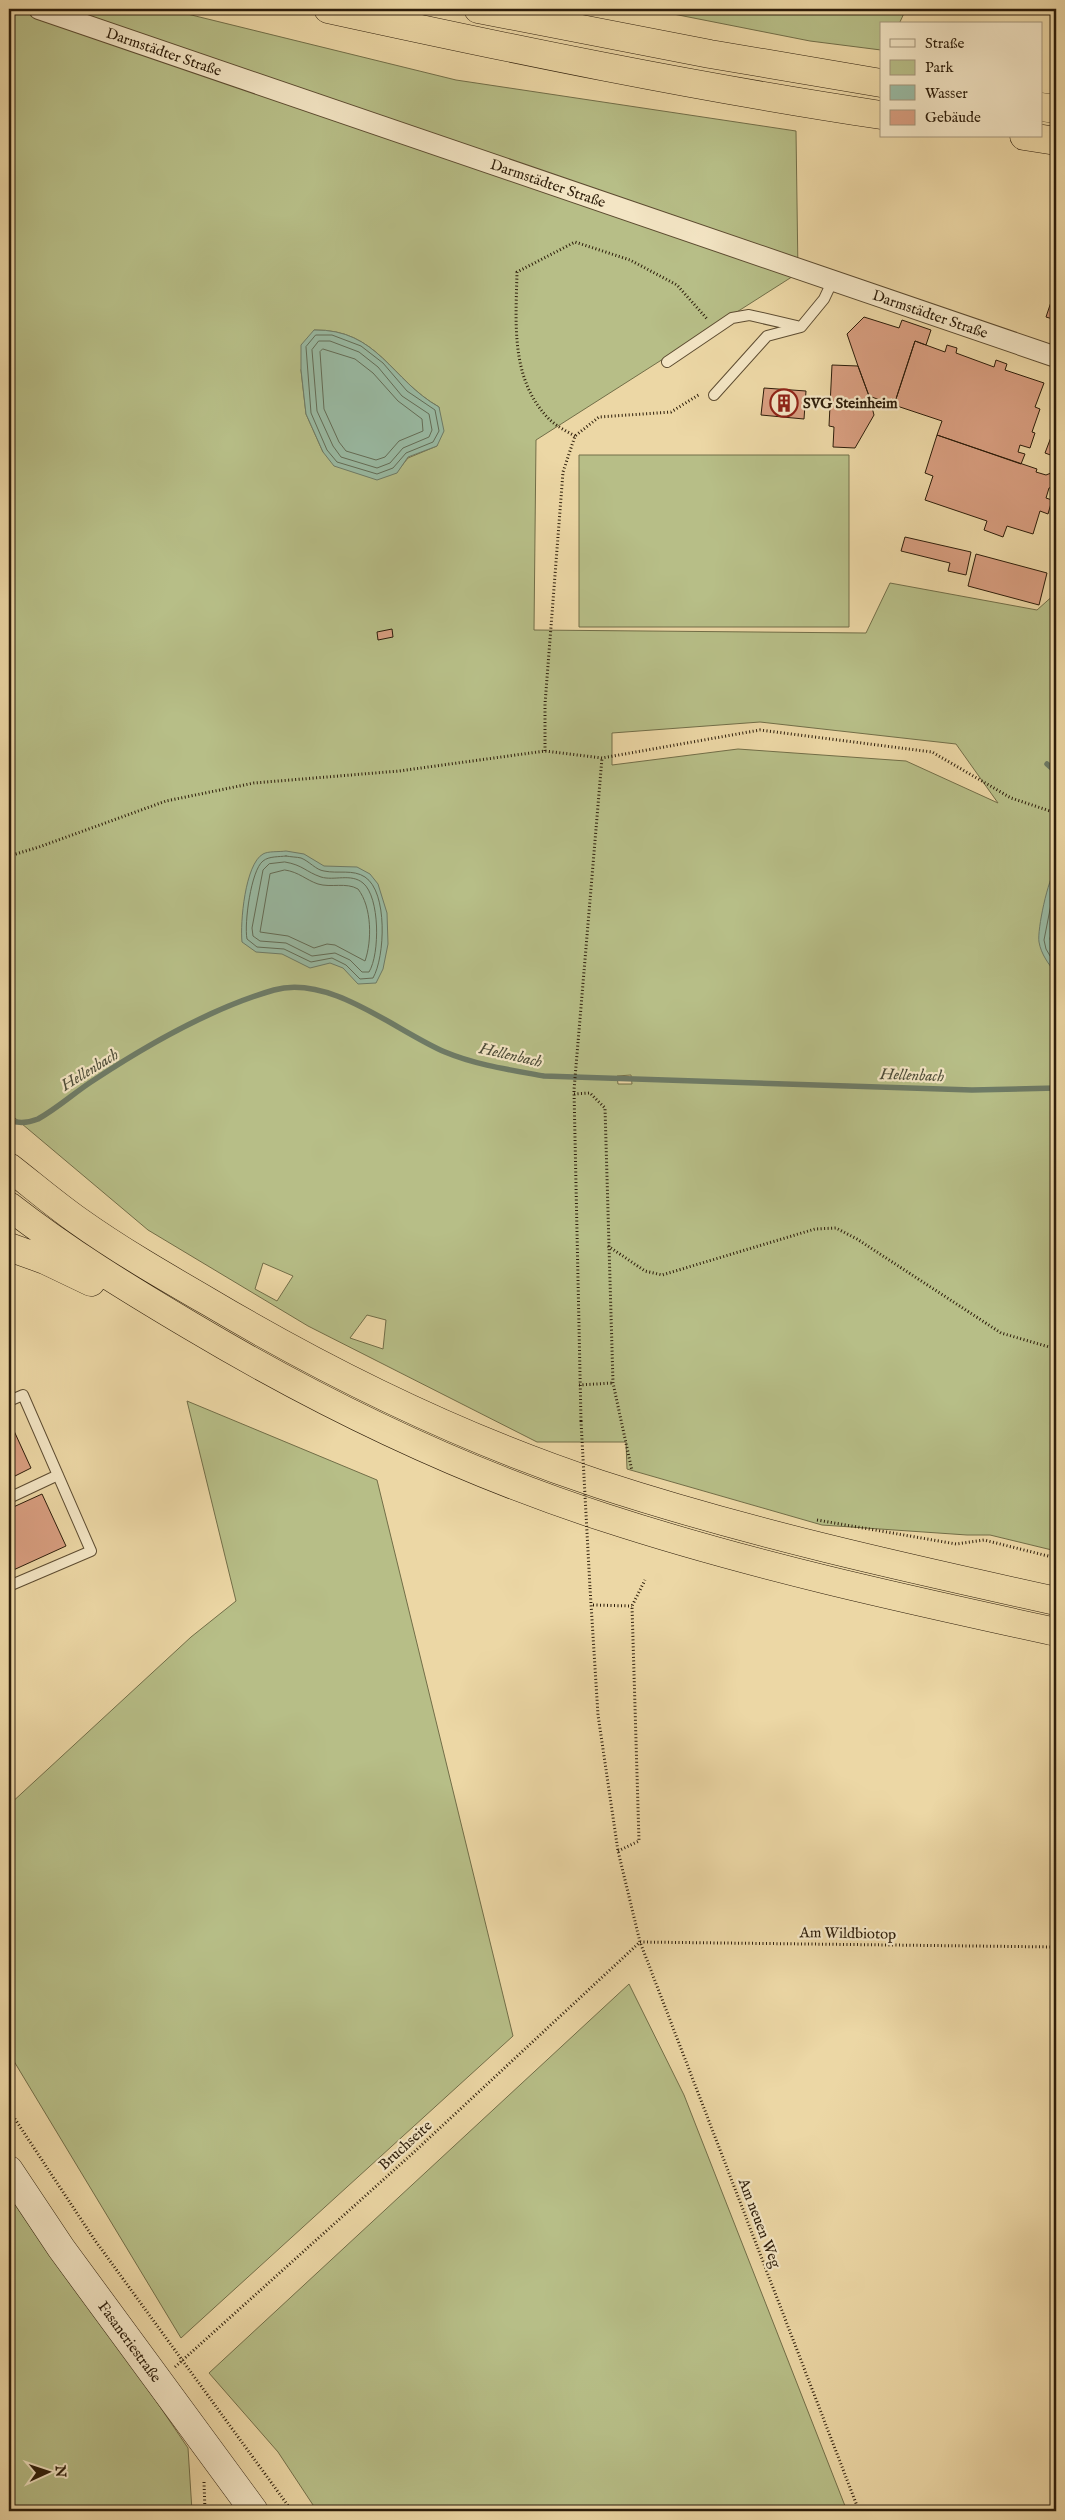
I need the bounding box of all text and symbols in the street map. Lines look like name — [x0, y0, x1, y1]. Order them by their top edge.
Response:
legend — [880, 22, 1042, 138]
street label: Darmstädter Straße — [103, 24, 224, 81]
text: Straße — [925, 34, 965, 53]
text: Park — [925, 58, 955, 77]
text: Wasser — [925, 84, 968, 103]
text: Gebäude — [925, 108, 981, 127]
street label: Darmstädter Straße — [488, 155, 608, 212]
street label: Darmstädter Straße — [870, 286, 990, 343]
building icon: SVG Steinheim — [769, 388, 799, 418]
place label: SVG Steinheim — [803, 394, 898, 413]
water label: Hellenbach — [476, 1039, 544, 1073]
water label: Hellenbach — [57, 1045, 123, 1097]
water label: Hellenbach — [878, 1065, 945, 1087]
street label: Am Wildbiotop — [798, 1923, 896, 1944]
street label: Bruchseite — [375, 2116, 436, 2174]
street label: Am neuen Weg — [733, 2175, 786, 2271]
street label: Fasaneriestraße — [93, 2298, 165, 2386]
north arrow — [22, 2448, 72, 2498]
text: N — [51, 2464, 69, 2478]

